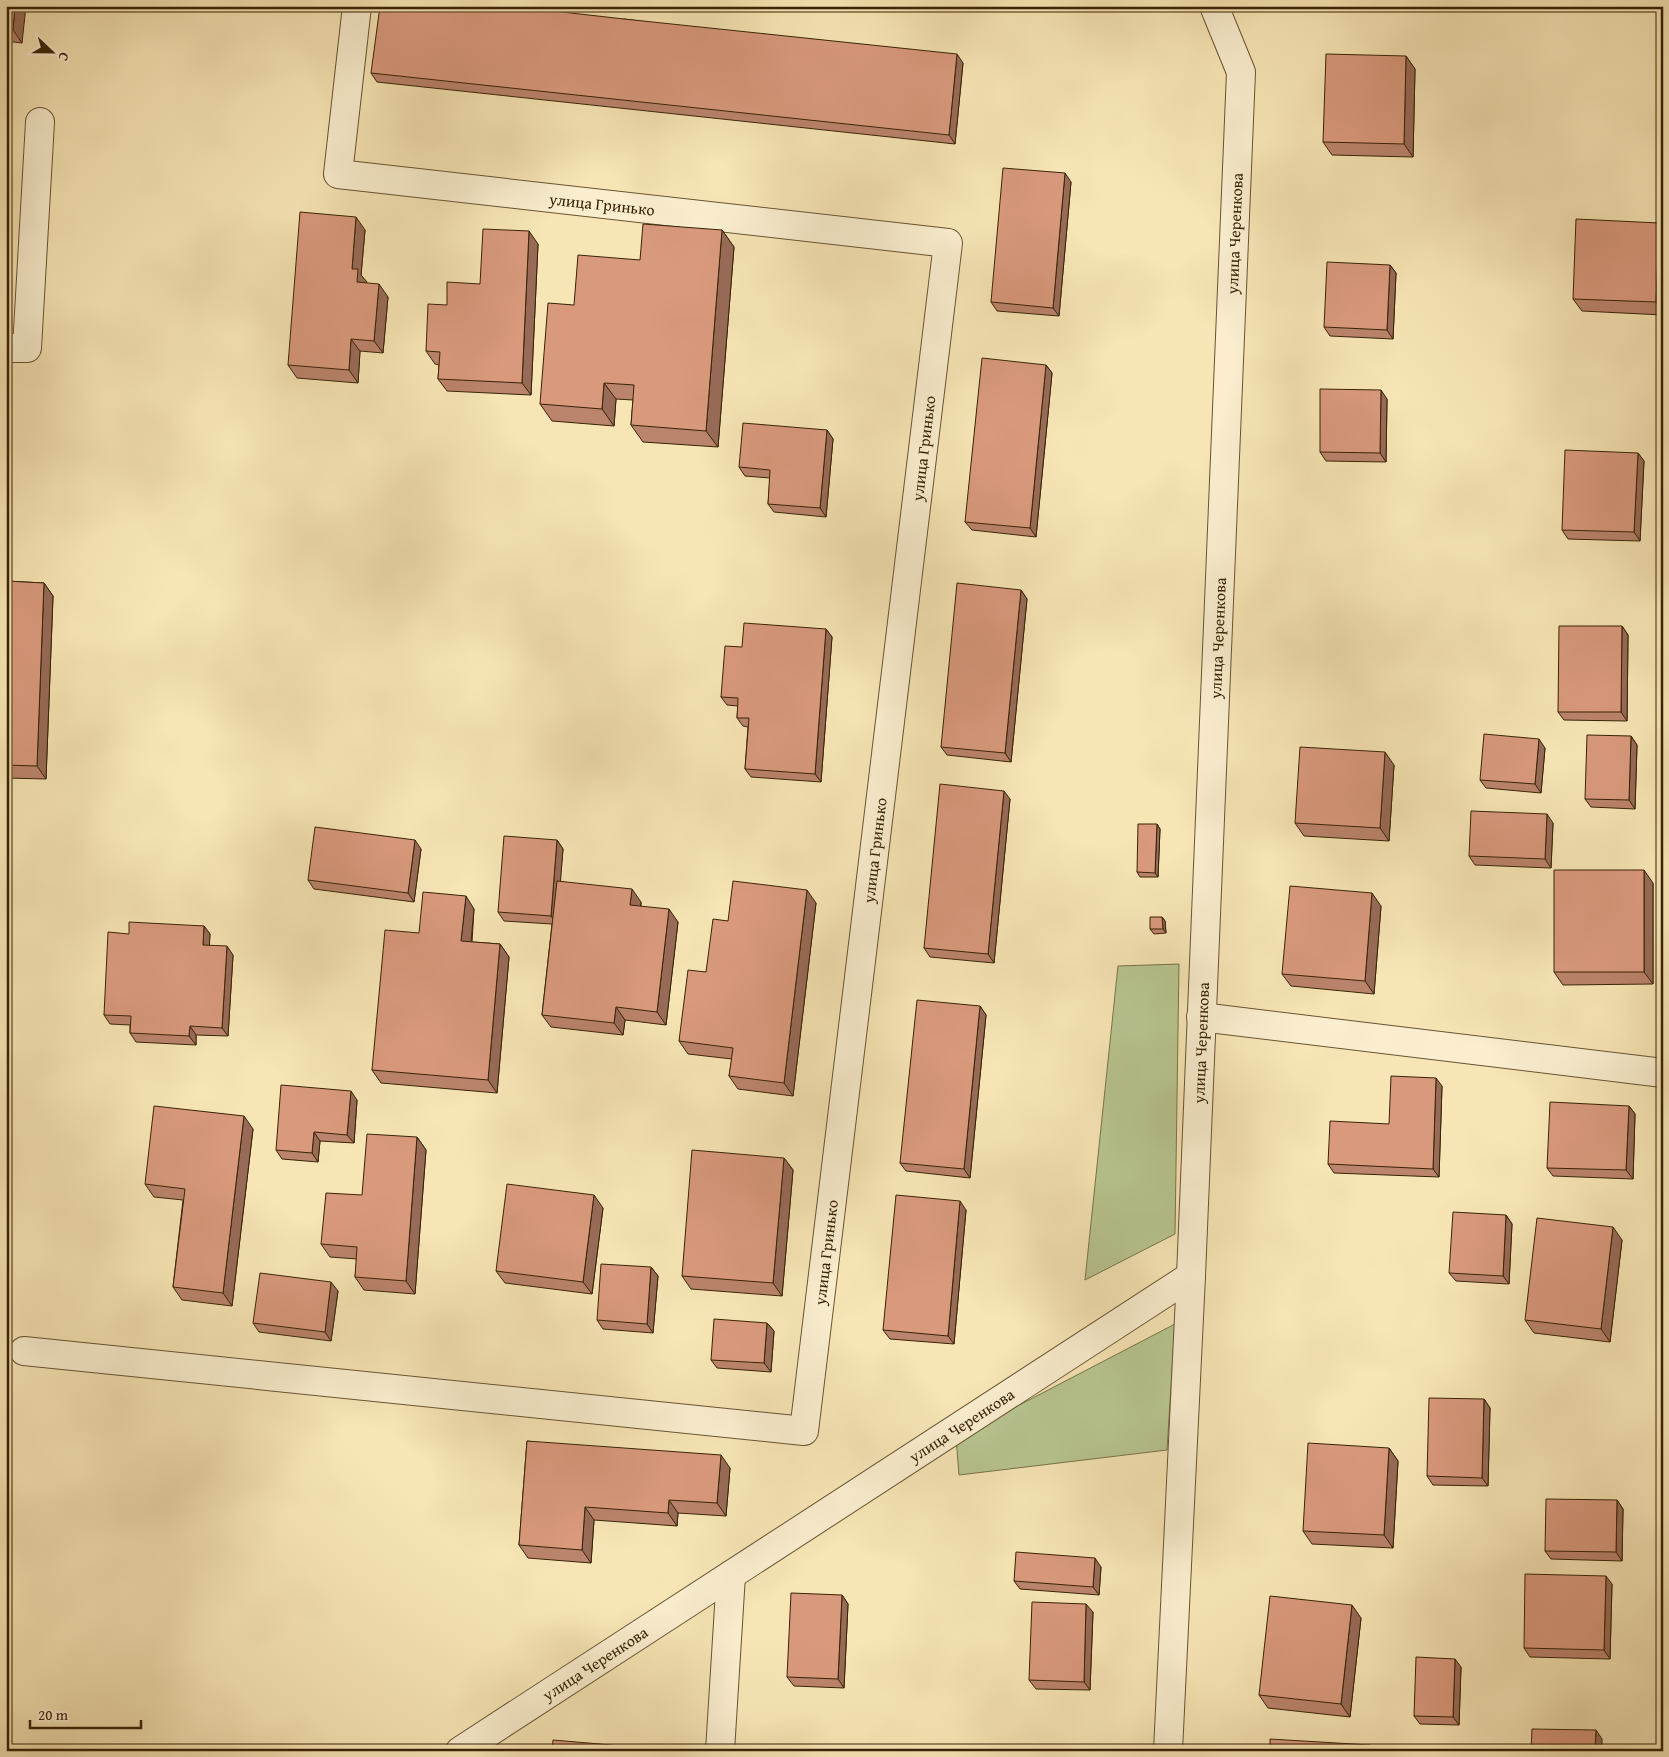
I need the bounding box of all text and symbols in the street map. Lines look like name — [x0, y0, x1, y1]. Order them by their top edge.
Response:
north arrow — [28, 28, 78, 78]
text: С — [53, 49, 75, 64]
street label: улица Черенкова — [1220, 172, 1249, 296]
street label: улица Гринько — [547, 186, 656, 221]
street label: улица Гринько — [905, 394, 941, 503]
street label: улица Черенкова — [1203, 577, 1232, 700]
street label: улица Гринько — [856, 796, 893, 905]
street label: улица Черенкова — [1186, 981, 1215, 1105]
street label: улица Гринько — [807, 1198, 844, 1307]
street label: улица Черенкова — [903, 1382, 1019, 1469]
street label: улица Черенкова — [537, 1620, 653, 1707]
scale bar — [30, 1697, 141, 1729]
text: 20 m — [38, 1704, 69, 1725]

